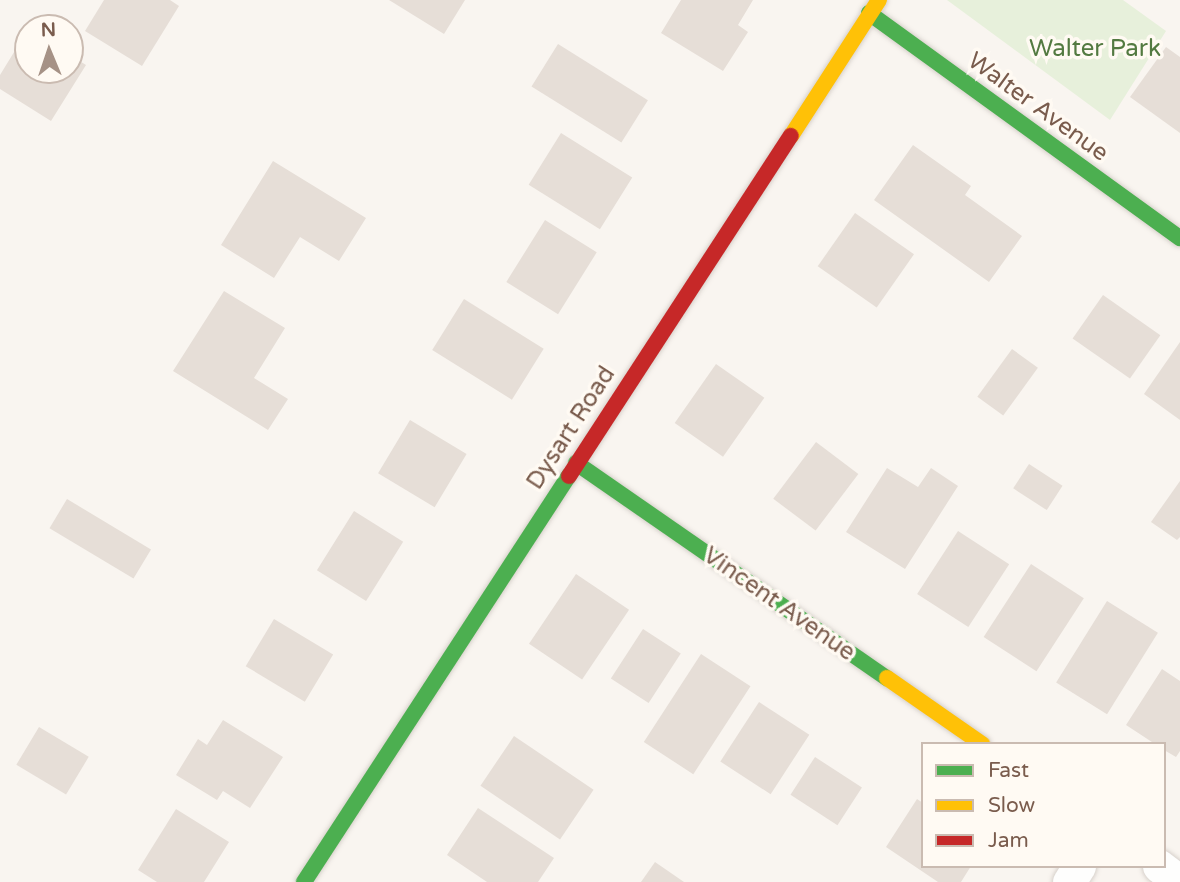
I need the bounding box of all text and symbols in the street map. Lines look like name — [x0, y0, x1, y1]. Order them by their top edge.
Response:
north arrow — [14, 14, 84, 84]
text: N — [40, 19, 56, 41]
park label: Walter Park — [1029, 35, 1161, 63]
street label: Walter Avenue — [962, 46, 1114, 168]
street label: Dysart Road — [521, 361, 621, 495]
street label: Vincent Avenue — [697, 541, 861, 667]
legend — [921, 742, 1166, 868]
text: Fast — [988, 758, 1029, 783]
text: Slow — [988, 793, 1035, 818]
text: Jam — [988, 828, 1029, 853]

